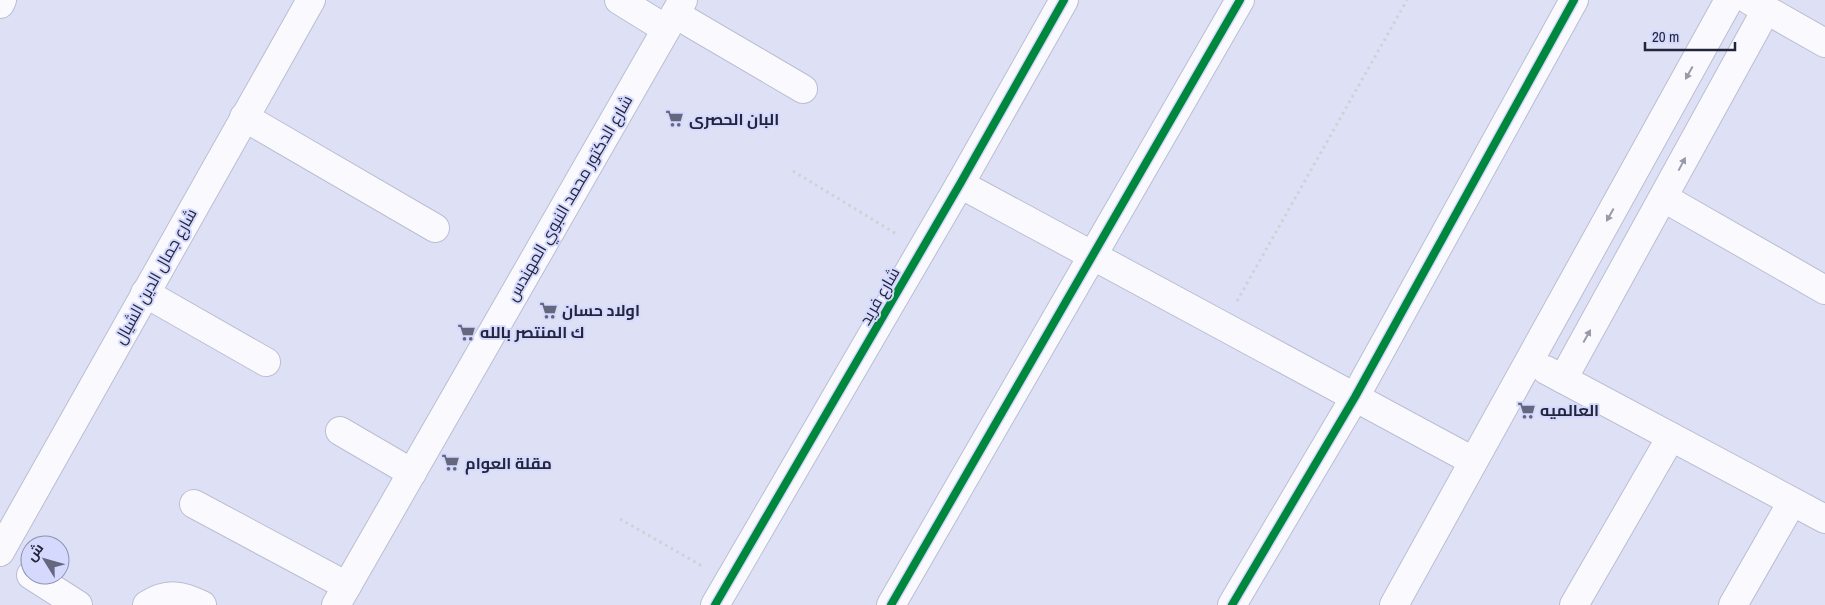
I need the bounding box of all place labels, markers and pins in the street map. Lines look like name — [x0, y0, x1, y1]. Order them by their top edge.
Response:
place label: البان الحصرى — [689, 108, 779, 130]
supermarket icon: البان الحصرى — [665, 109, 685, 129]
place label: اولاد حسان — [562, 299, 640, 321]
supermarket icon: اولاد حسان — [538, 300, 558, 320]
place label: ك المنتصر بالله — [480, 321, 584, 343]
supermarket icon: ك المنتصر بالله — [456, 322, 476, 342]
place label: العالميه — [1540, 399, 1599, 421]
supermarket icon: العالميه — [1516, 400, 1536, 420]
place label: مقلة العوام — [465, 452, 552, 475]
supermarket icon: مقلة العوام — [441, 453, 461, 473]

